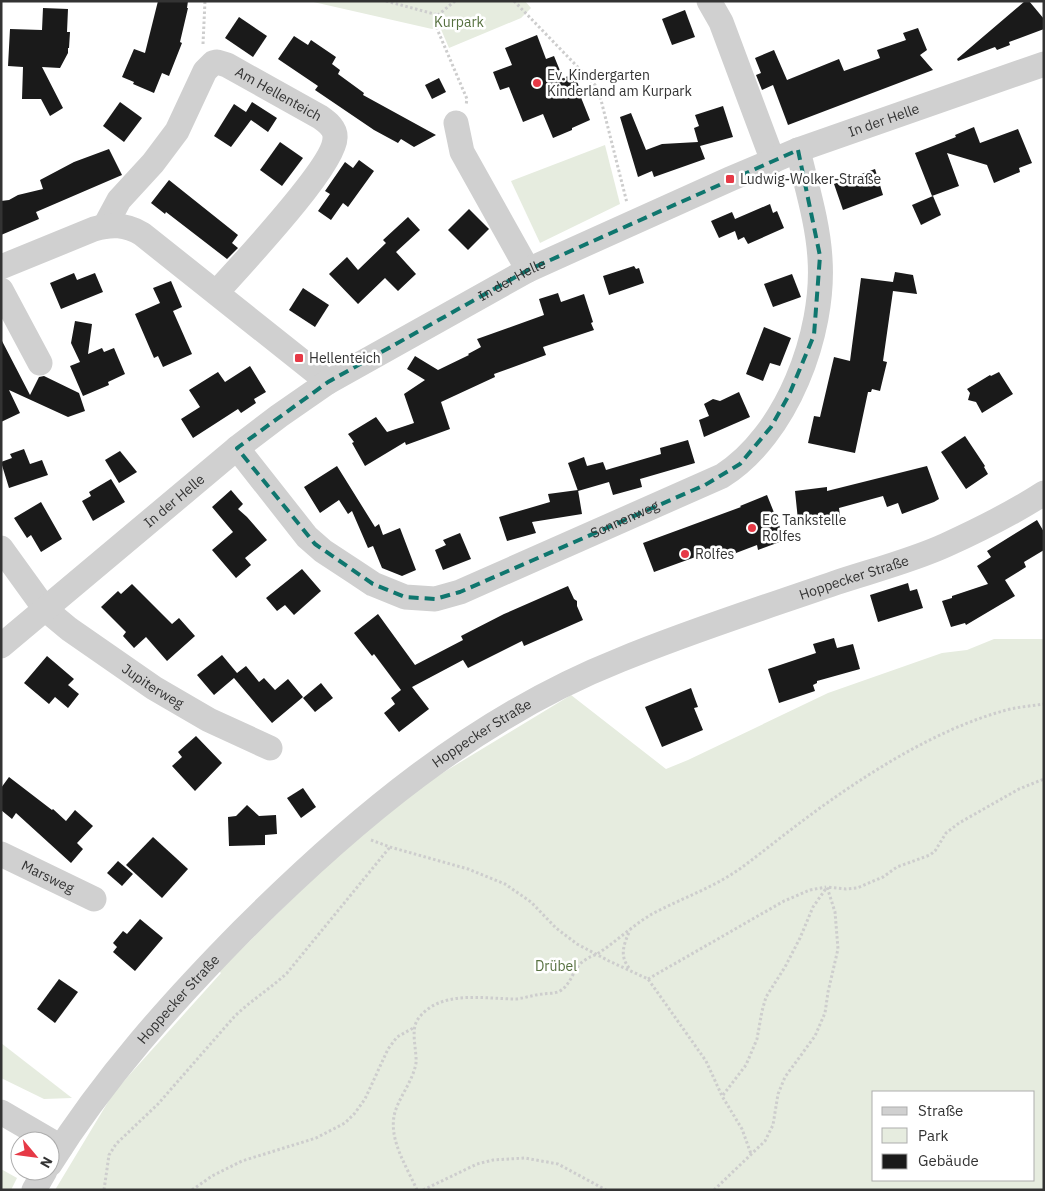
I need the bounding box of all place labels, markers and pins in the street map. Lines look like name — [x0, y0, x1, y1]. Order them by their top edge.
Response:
place label: Ev. Kindergarten Kinderland am Kurpark — [547, 66, 692, 100]
marker: Ev. Kindergarten Kinderland am Kurpark — [531, 77, 543, 89]
place label: Ludwig-Wolker-Straße — [740, 170, 882, 188]
marker: Ludwig-Wolker-Straße — [724, 173, 736, 185]
place label: Hellenteich — [309, 349, 381, 367]
marker: Hellenteich — [293, 352, 305, 364]
place label: EC Tankstelle Rolfes — [762, 511, 847, 545]
marker: EC Tankstelle Rolfes — [746, 522, 758, 534]
place label: Rolfes — [695, 545, 735, 563]
marker: Rolfes — [679, 548, 691, 560]

